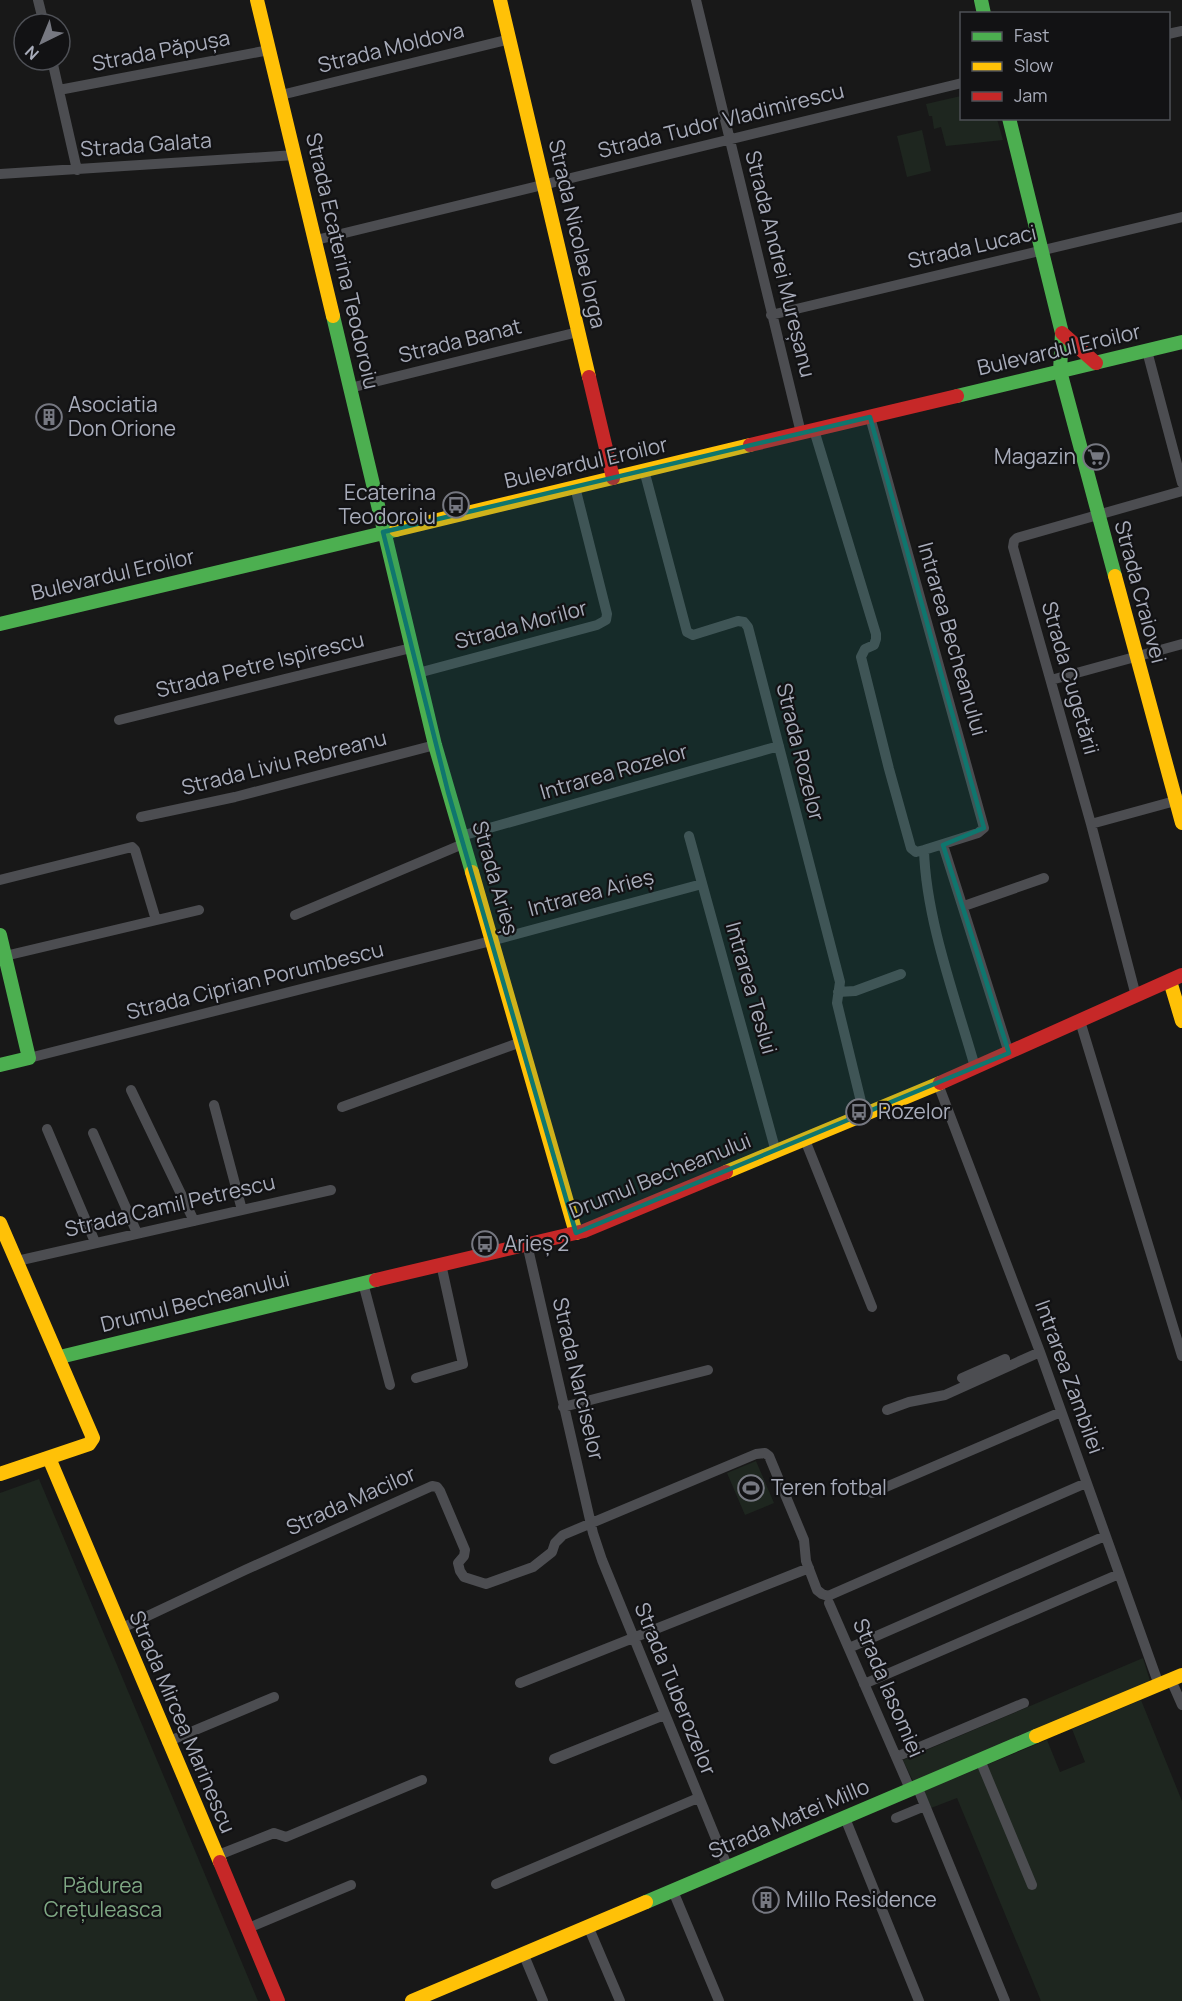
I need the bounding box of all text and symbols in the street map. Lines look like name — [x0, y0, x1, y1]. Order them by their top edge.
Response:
north arrow — [12, 12, 72, 72]
legend — [960, 12, 1170, 120]
street label: Strada Moldova — [315, 15, 467, 79]
street label: Strada Păpușa — [89, 23, 232, 77]
text: Fast — [1014, 23, 1049, 47]
text: N — [20, 41, 43, 65]
text: Slow — [1014, 53, 1054, 77]
street label: Strada Tudor Vladimirescu — [595, 76, 847, 164]
text: Jam — [1014, 83, 1048, 107]
street label: Strada Galata — [79, 125, 213, 163]
street label: Strada Ecaterina Teodoroiu — [300, 130, 386, 392]
street label: Strada Nicolae Iorga — [543, 137, 613, 331]
street label: Strada Andrei Mureșanu — [739, 147, 823, 380]
street label: Strada Lucaci — [905, 218, 1039, 274]
street label: Strada Banat — [395, 311, 524, 369]
street label: Bulevardul Eroilor — [974, 317, 1144, 381]
place label: Asociatia Don Orione — [68, 390, 176, 442]
building icon: Asociatia Don Orione — [34, 402, 64, 432]
street label: Bulevardul Eroilor — [501, 430, 671, 494]
place label: Magazin — [994, 442, 1076, 470]
supermarket icon: Magazin — [1081, 442, 1111, 472]
place label: Ecaterina Teodoroiu — [338, 478, 436, 530]
bus stop icon: Ecaterina Teodoroiu — [441, 490, 471, 520]
street label: Strada Craiovei — [1108, 517, 1173, 666]
street label: Intrarea Becheanului — [912, 539, 994, 739]
street label: Bulevardul Eroilor — [28, 542, 198, 606]
street label: Strada Morilor — [451, 593, 590, 655]
street label: Strada Cugetării — [1036, 598, 1106, 758]
street label: Strada Petre Ispirescu — [153, 625, 367, 703]
street label: Strada Rozelor — [770, 680, 832, 824]
street label: Strada Liviu Rebreanu — [178, 723, 389, 801]
street label: Intrarea Rozelor — [537, 736, 691, 806]
street label: Strada Arieș — [466, 817, 526, 938]
street label: Intrarea Arieș — [525, 862, 657, 922]
street label: Intrarea Teslui — [720, 918, 784, 1057]
street label: Strada Ciprian Porumbescu — [123, 934, 386, 1026]
bus stop icon: Rozelor — [844, 1097, 874, 1127]
place label: Rozelor — [878, 1097, 951, 1125]
street label: Drumul Becheanului — [565, 1126, 755, 1224]
street label: Strada Camil Petrescu — [62, 1167, 278, 1243]
bus stop icon: Arieș 2 — [470, 1229, 500, 1259]
place label: Arieș 2 — [504, 1229, 569, 1257]
street label: Drumul Becheanului — [97, 1264, 292, 1338]
street label: Strada Narciselor — [547, 1295, 611, 1463]
street label: Intrarea Zambilei — [1029, 1296, 1111, 1457]
street label: Strada Macilor — [281, 1459, 420, 1541]
sports icon: Teren fotbal — [736, 1473, 766, 1503]
place label: Teren fotbal — [771, 1473, 887, 1501]
street label: Strada Tuberozelor — [628, 1598, 724, 1780]
street label: Strada Mircea Marinescu — [123, 1606, 243, 1837]
street label: Strada Iasomiei — [847, 1614, 931, 1761]
street label: Strada Matei Millo — [704, 1772, 873, 1865]
park label: Pădurea Crețuleasca — [44, 1871, 162, 1923]
building icon: Millo Residence — [751, 1885, 781, 1915]
place label: Millo Residence — [786, 1885, 937, 1913]

